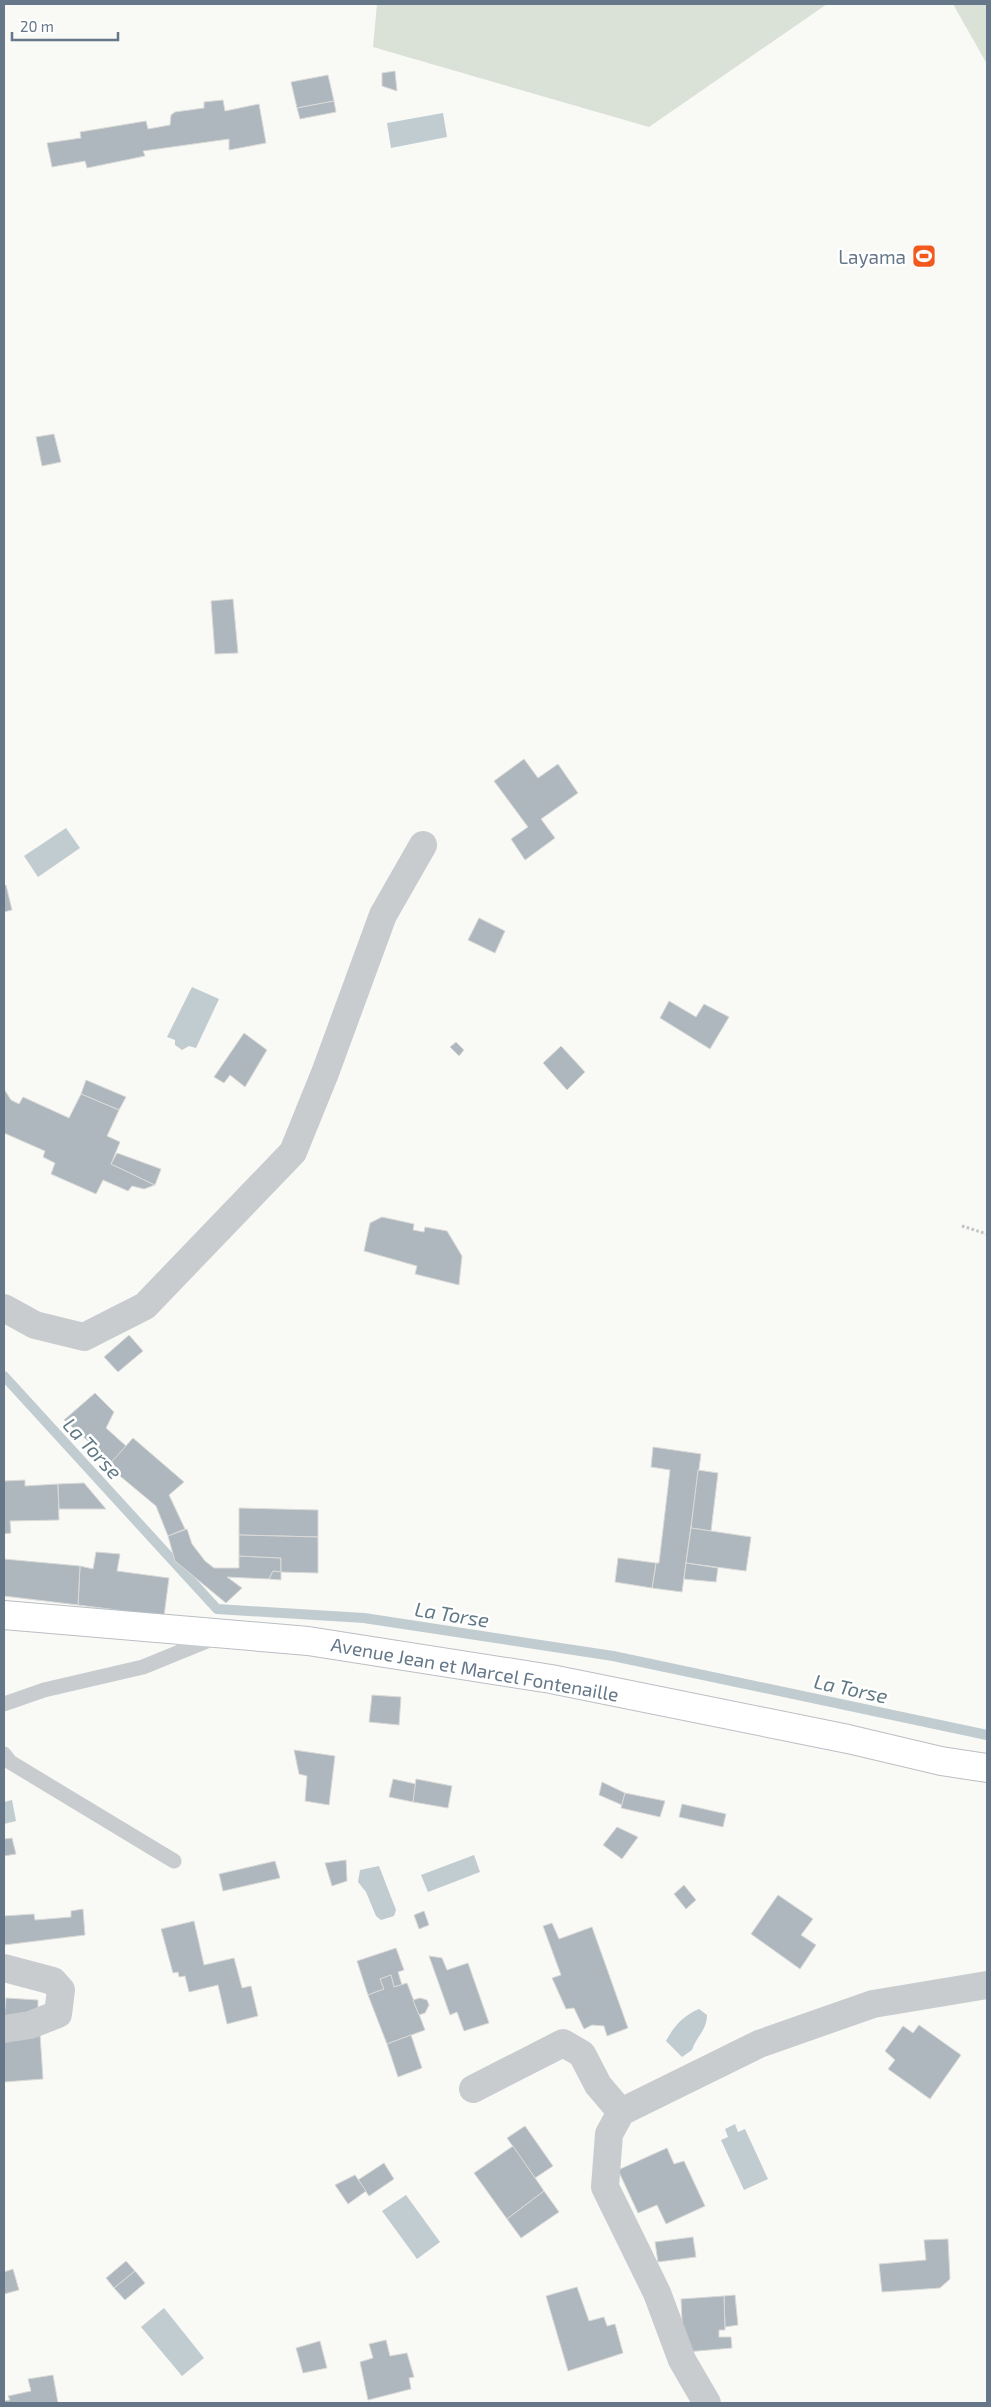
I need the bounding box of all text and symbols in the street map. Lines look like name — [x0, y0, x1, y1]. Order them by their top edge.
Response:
scale bar — [12, 10, 119, 42]
text: 20 m — [20, 17, 54, 35]
sports icon: Layama — [911, 243, 937, 269]
place label: Layama — [838, 245, 906, 268]
water label: La Torse — [59, 1412, 128, 1484]
water label: La Torse — [413, 1596, 491, 1632]
street label: Avenue Jean et Marcel Fontenaille — [329, 1632, 621, 1706]
water label: La Torse — [812, 1668, 890, 1708]

